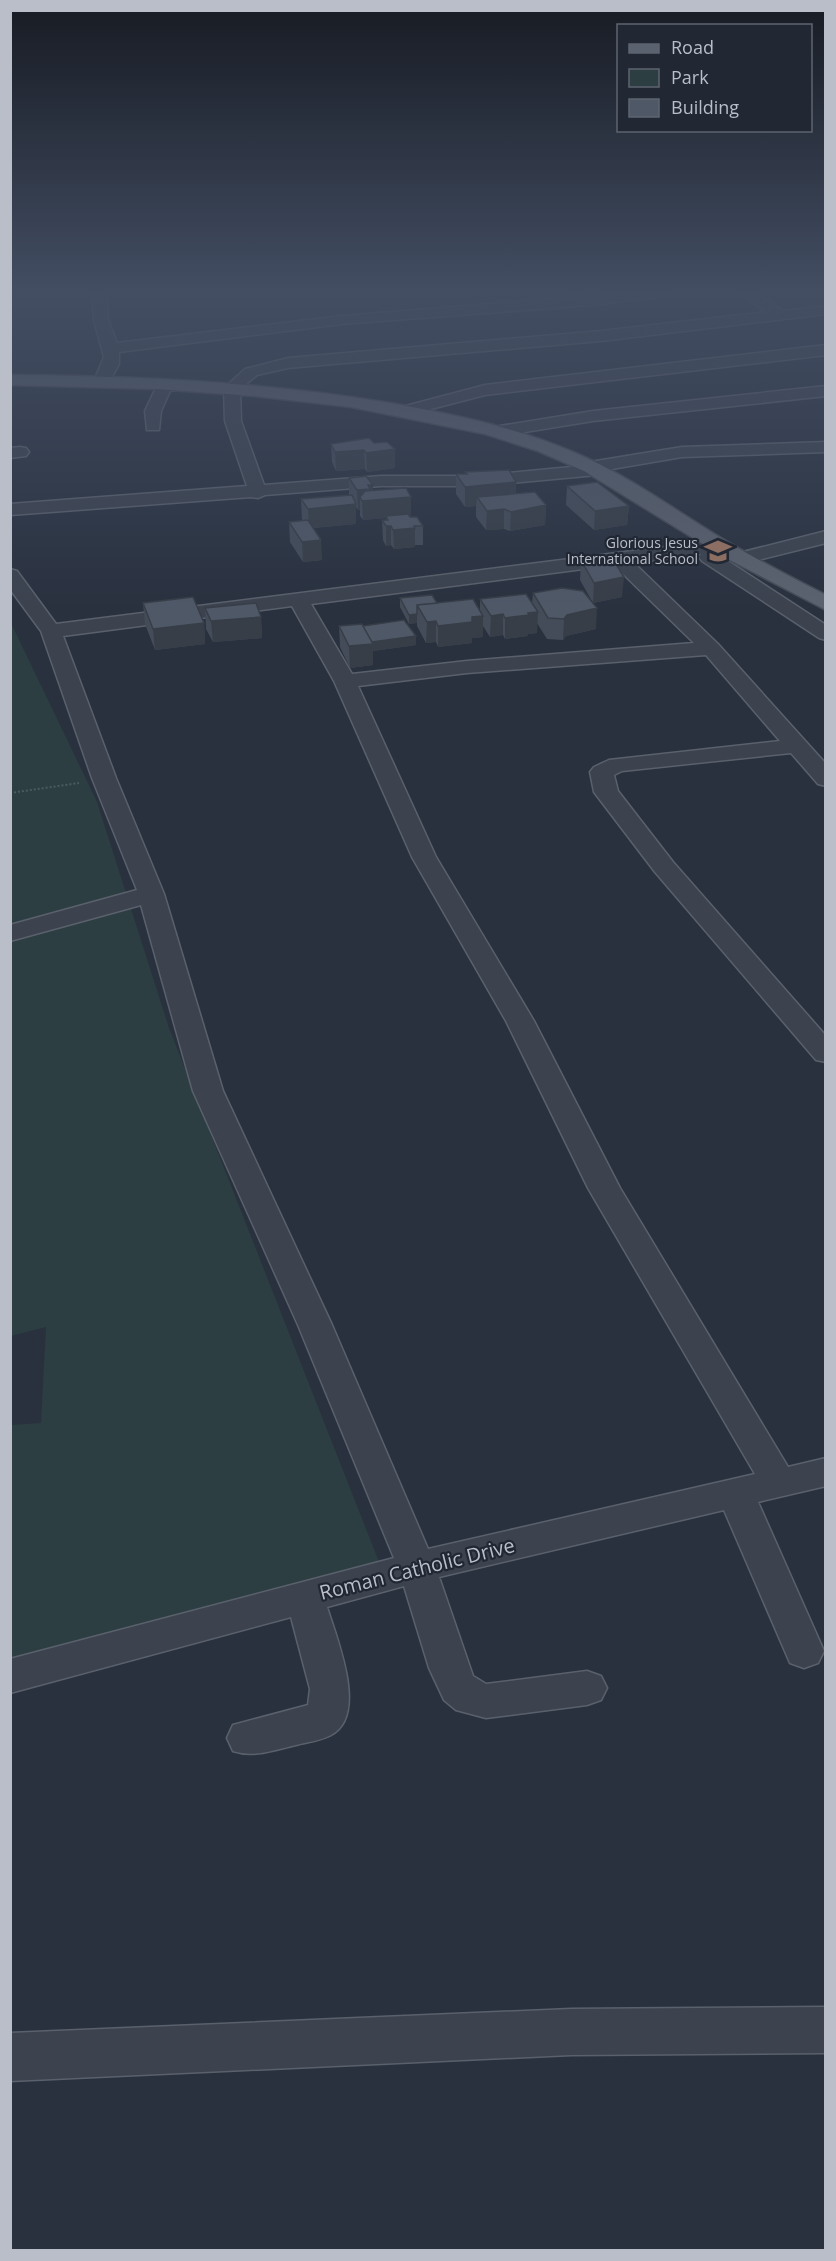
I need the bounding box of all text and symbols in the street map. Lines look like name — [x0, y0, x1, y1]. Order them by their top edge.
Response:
legend — [617, 24, 812, 132]
text: Road — [671, 35, 714, 59]
text: Park — [671, 65, 709, 89]
text: Building — [671, 95, 739, 119]
place label: Glorious Jesus International School — [567, 533, 698, 568]
school or university icon: Glorious Jesus International School — [703, 536, 733, 566]
street label: Roman Catholic Drive — [316, 1531, 517, 1606]

